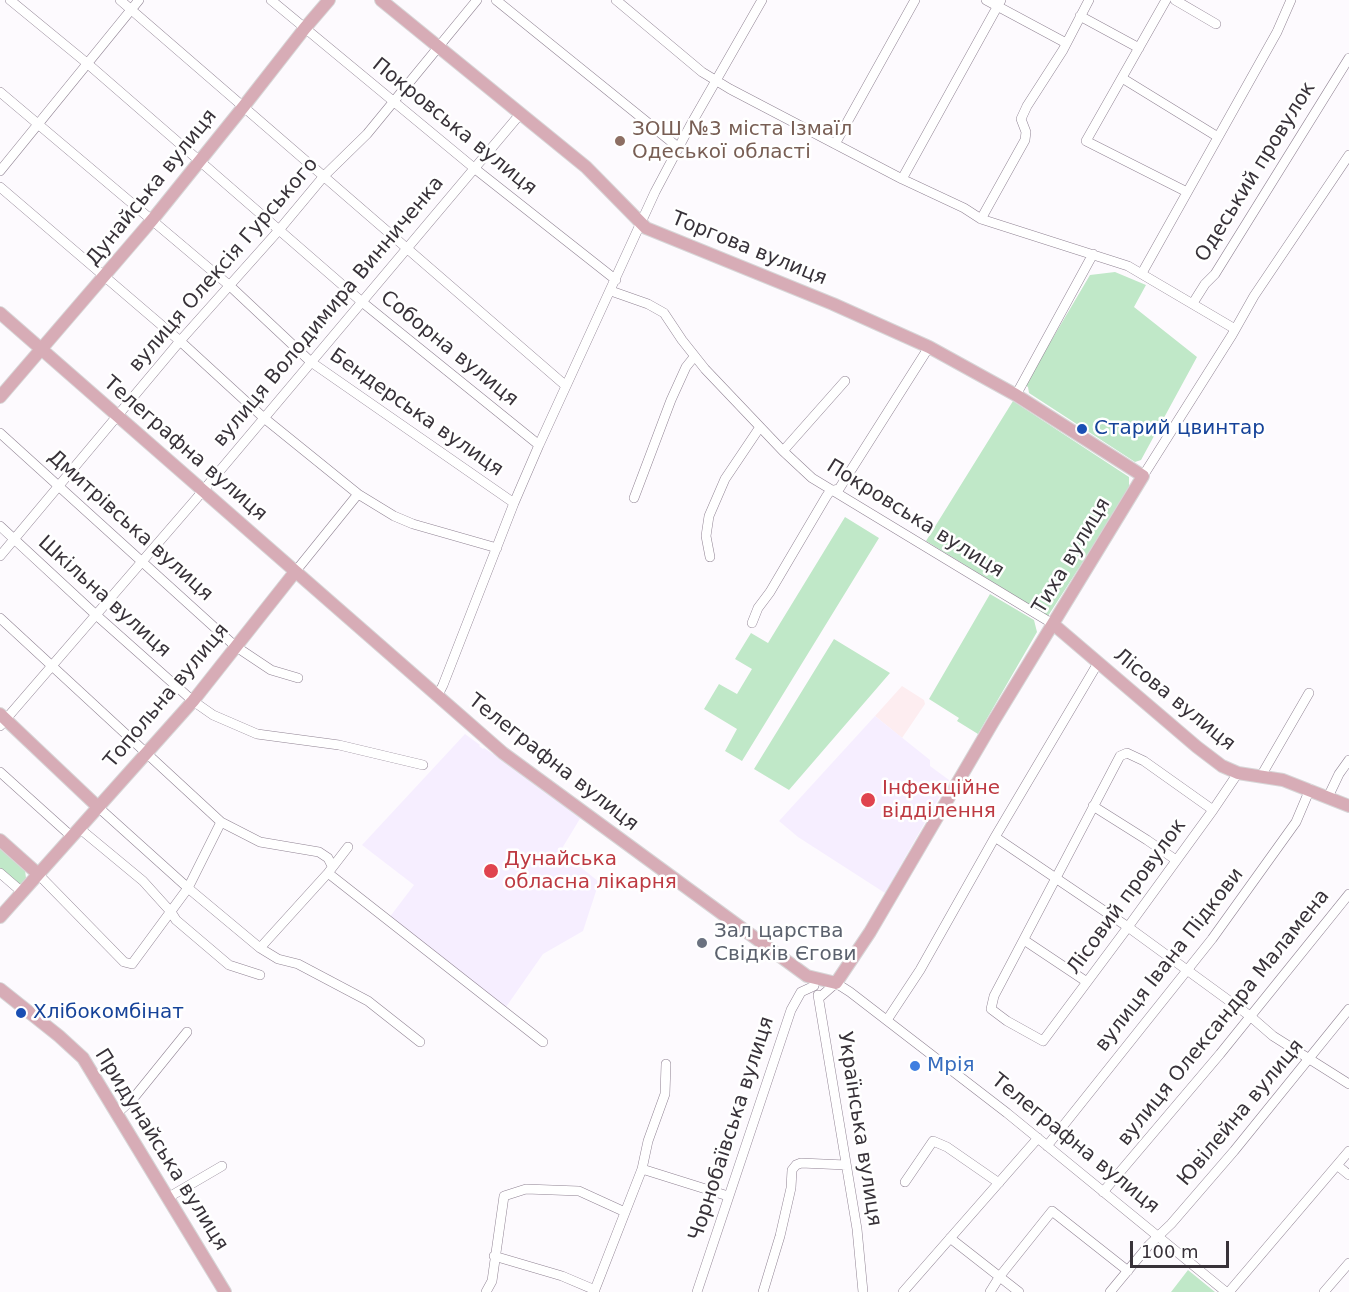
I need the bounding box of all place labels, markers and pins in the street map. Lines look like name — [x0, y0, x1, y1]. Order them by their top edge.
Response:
place label: ЗОШ №3 міста Ізмаїл Одеської області — [632, 118, 852, 165]
marker: ЗОШ №3 міста Ізмаїл Одеської області — [613, 134, 627, 148]
place label: Старий цвинтар — [1094, 417, 1265, 441]
marker: Старий цвинтар — [1075, 422, 1089, 436]
place label: Інфекційне відділення — [882, 777, 1000, 824]
marker: Інфекційне відділення — [859, 791, 877, 809]
place label: Дунайська обласна лікарня — [504, 848, 677, 895]
marker: Дунайська обласна лікарня — [482, 862, 500, 880]
place label: Зал царства Свідків Єгови — [714, 920, 856, 967]
marker: Зал царства Свідків Єгови — [695, 936, 709, 950]
place label: Хлібокомбінат — [33, 1001, 184, 1025]
marker: Хлібокомбінат — [14, 1006, 28, 1020]
place label: Мрія — [927, 1054, 975, 1078]
marker: Мрія — [908, 1059, 922, 1073]

